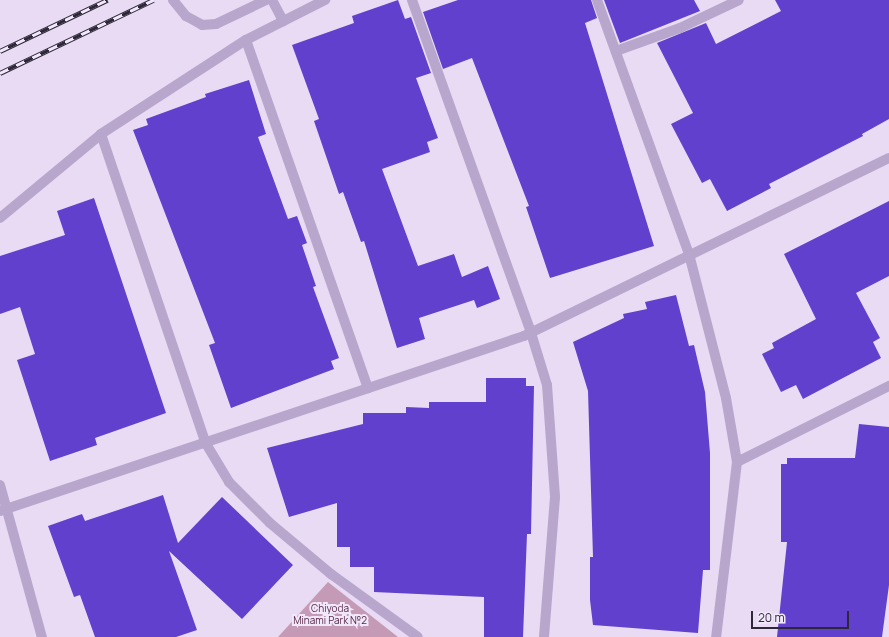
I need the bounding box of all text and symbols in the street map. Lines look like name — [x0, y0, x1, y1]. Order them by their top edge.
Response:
park label: Chiyoda Minami Park №2 — [293, 602, 367, 626]
scale bar — [753, 603, 851, 629]
text: 20 m — [758, 609, 785, 626]

